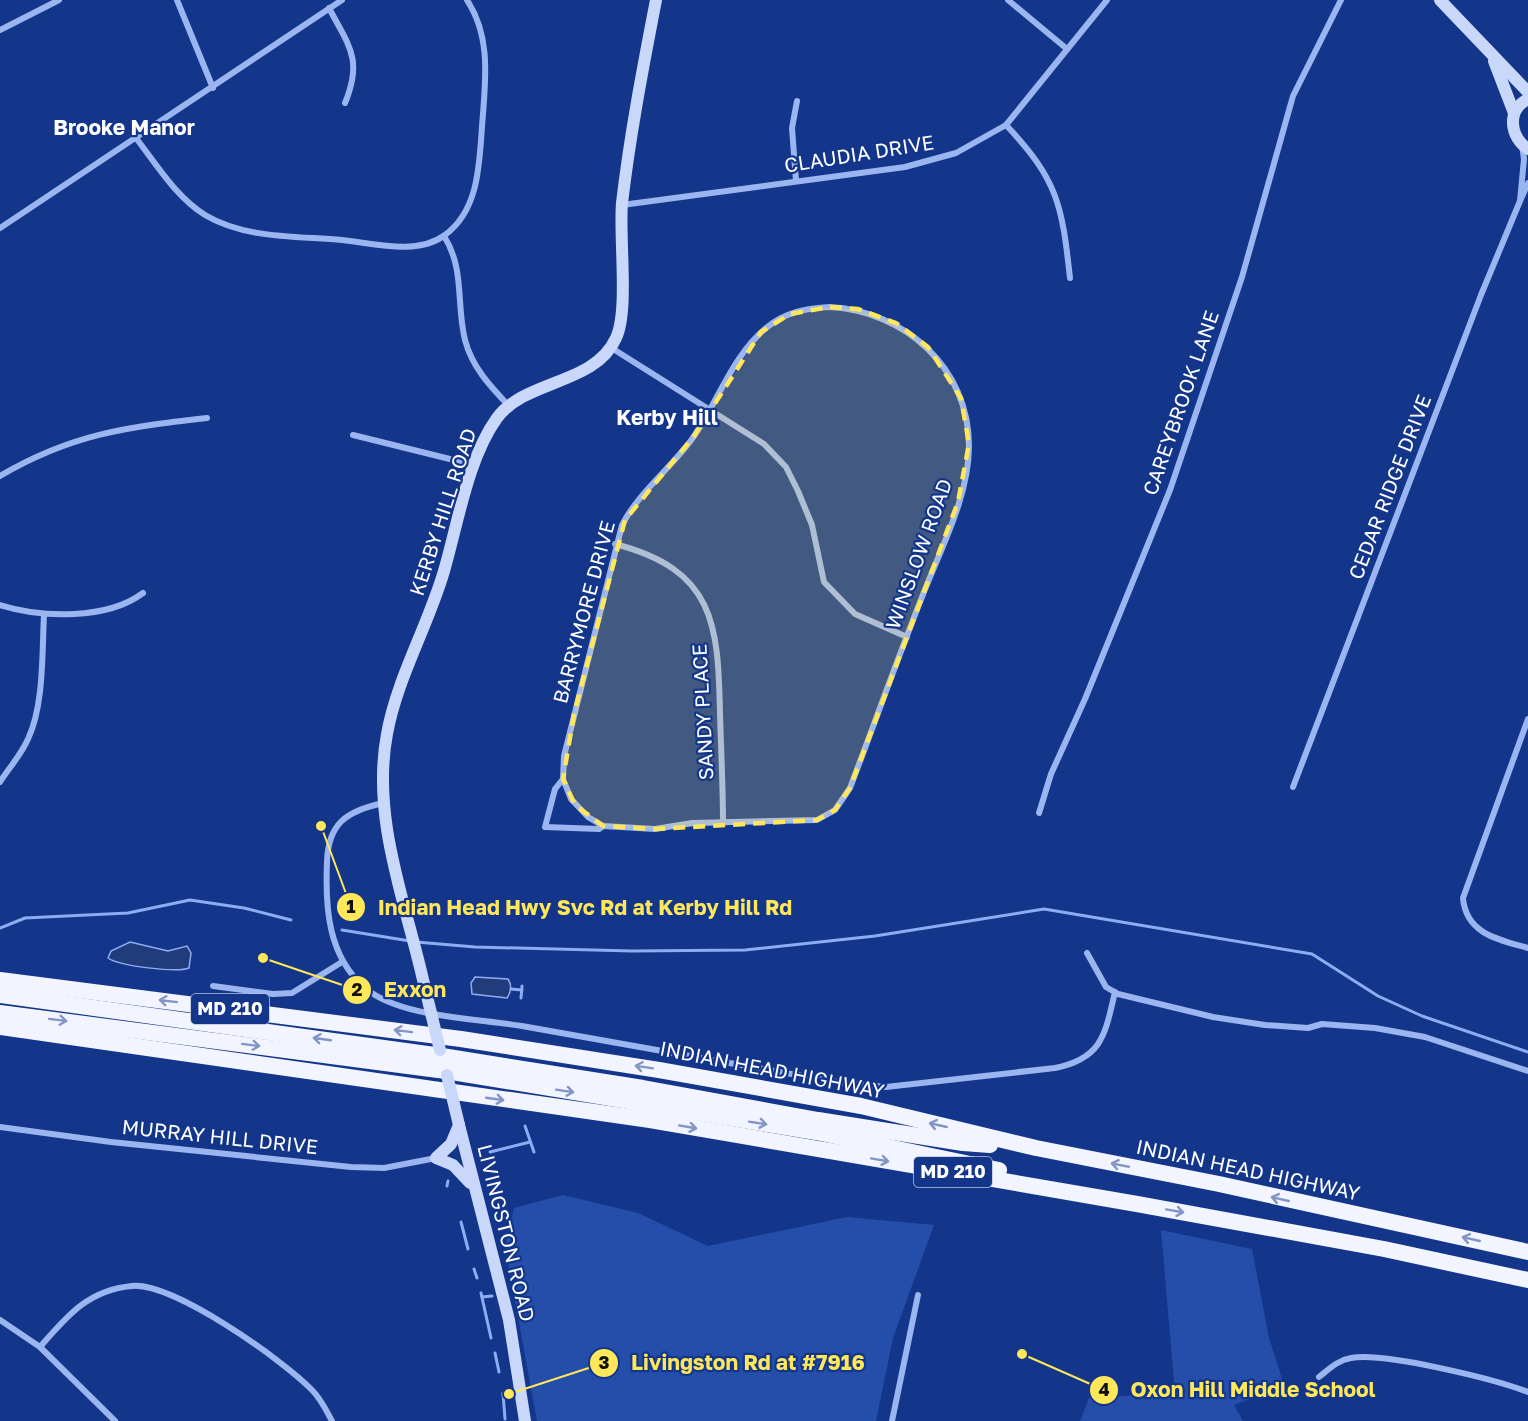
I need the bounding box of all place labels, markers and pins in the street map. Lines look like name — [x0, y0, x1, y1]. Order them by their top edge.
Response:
callout: Indian Head Hwy Svc Rd at Kerby Hill Rd — [336, 888, 805, 927]
callout: Exxon — [342, 970, 459, 1009]
callout: Livingston Rd at #7916 — [589, 1343, 877, 1382]
callout: Oxon Hill Middle School — [1089, 1370, 1388, 1409]

